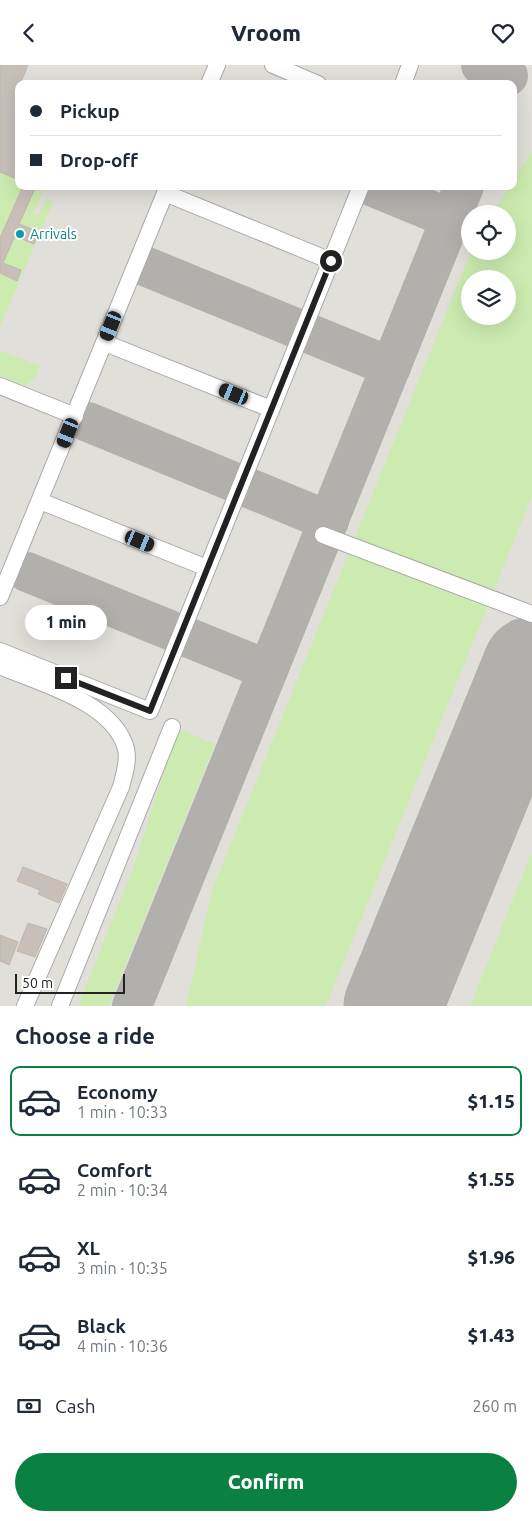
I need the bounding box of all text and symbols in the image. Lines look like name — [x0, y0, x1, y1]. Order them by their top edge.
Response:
icon: back — [15, 19, 43, 47]
icon: heart — [489, 19, 517, 47]
text: Vroom — [231, 20, 301, 45]
text: Pickup — [60, 100, 120, 122]
text: Drop-off — [60, 149, 138, 171]
map controls — [461, 205, 516, 325]
button: locate — [461, 205, 516, 260]
place label: Arrivals — [30, 226, 77, 242]
marker: Arrivals — [14, 228, 26, 240]
route start — [320, 250, 342, 272]
button: layers — [461, 270, 516, 325]
car — [98, 309, 123, 343]
car — [217, 381, 250, 407]
car — [55, 416, 80, 450]
car — [123, 528, 156, 554]
callout: 1 min — [25, 605, 107, 641]
text: 1 min — [46, 613, 86, 631]
route end — [55, 667, 77, 689]
scale bar — [15, 971, 125, 994]
text: 50 m — [22, 975, 53, 991]
text: Choose a ride — [15, 1023, 155, 1048]
icon: car — [17, 1079, 62, 1124]
text: Economy — [77, 1081, 158, 1103]
text: $1.15 — [467, 1090, 515, 1112]
text: 1 min · 10:33 — [77, 1103, 168, 1121]
icon: car — [17, 1157, 62, 1202]
text: Comfort — [77, 1159, 152, 1181]
text: $1.55 — [467, 1168, 515, 1190]
text: 2 min · 10:34 — [77, 1181, 168, 1199]
icon: car — [17, 1235, 62, 1280]
text: XL — [77, 1237, 100, 1259]
text: $1.96 — [467, 1246, 515, 1268]
text: 3 min · 10:35 — [77, 1259, 168, 1277]
icon: car — [17, 1313, 62, 1358]
text: Black — [77, 1315, 126, 1337]
text: $1.43 — [467, 1324, 515, 1346]
text: 4 min · 10:36 — [77, 1337, 168, 1355]
icon: cash — [15, 1392, 43, 1420]
text: Cash — [55, 1395, 96, 1417]
text: 260 m — [472, 1397, 517, 1415]
button: Confirm — [15, 1453, 517, 1511]

